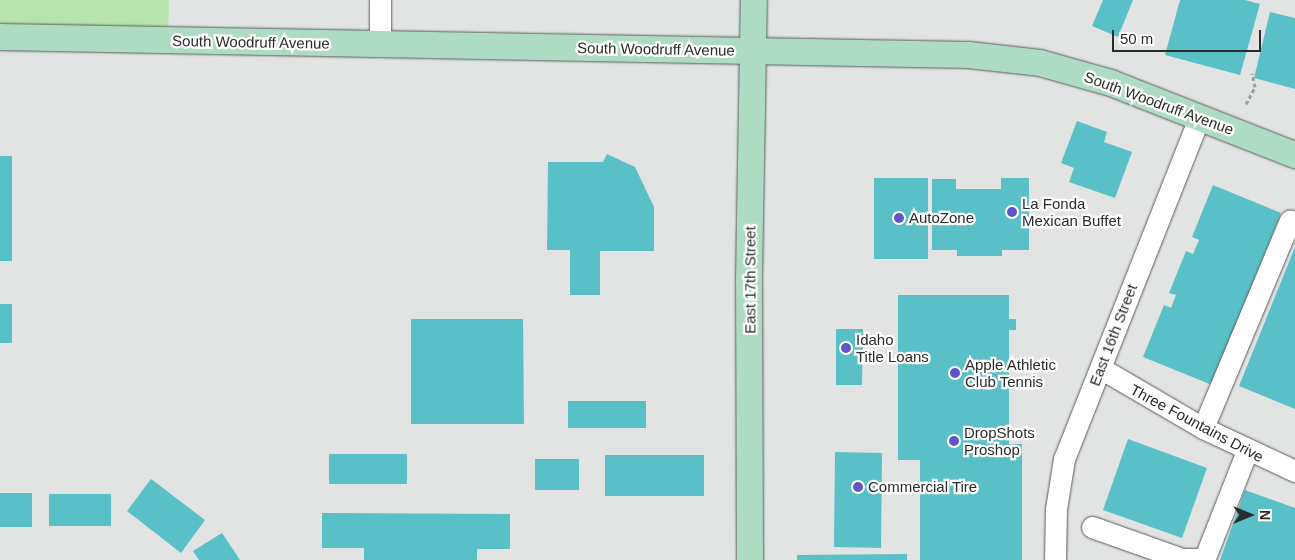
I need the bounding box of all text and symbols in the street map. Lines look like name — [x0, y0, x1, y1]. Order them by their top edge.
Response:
scale bar — [1115, 20, 1264, 52]
text: 50 m — [1120, 30, 1153, 47]
street label: South Woodruff Avenue — [172, 32, 330, 52]
street label: South Woodruff Avenue — [577, 39, 735, 59]
street label: South Woodruff Avenue — [1081, 67, 1237, 139]
place label: La Fonda Mexican Buffet — [1022, 194, 1121, 229]
marker: La Fonda Mexican Buffet — [1006, 206, 1018, 218]
place label: AutoZone — [909, 209, 974, 227]
marker: AutoZone — [893, 212, 905, 224]
street label: East 17th Street — [741, 226, 759, 334]
street label: East 16th Street — [1085, 282, 1141, 388]
place label: Idaho Title Loans — [856, 330, 929, 365]
marker: Idaho Title Loans — [840, 342, 852, 354]
place label: Apple Athletic Club Tennis — [965, 355, 1057, 390]
marker: Apple Athletic Club Tennis — [949, 367, 961, 379]
street label: Three Fountains Drive — [1127, 380, 1267, 466]
place label: DropShots Proshop — [964, 423, 1035, 458]
marker: DropShots Proshop — [948, 435, 960, 447]
place label: Commercial Tire — [868, 478, 977, 496]
marker: Commercial Tire — [852, 481, 864, 493]
north arrow — [1225, 490, 1275, 540]
text: N — [1257, 510, 1273, 520]

